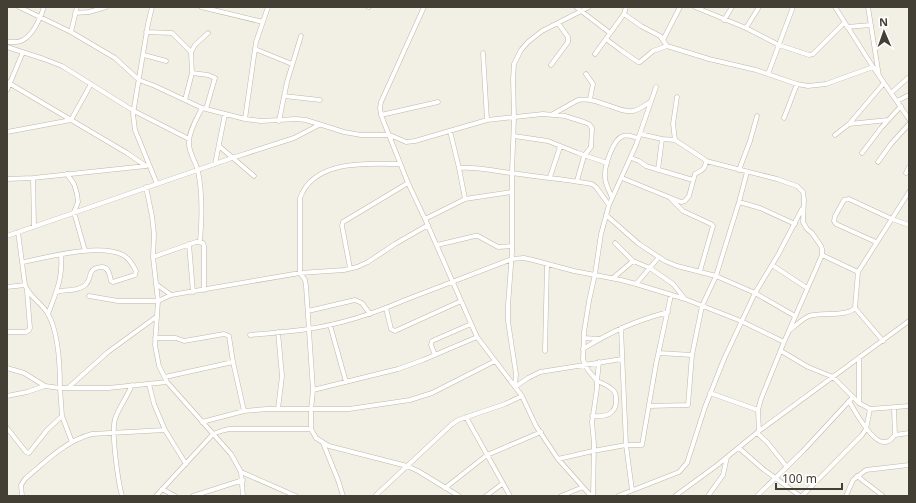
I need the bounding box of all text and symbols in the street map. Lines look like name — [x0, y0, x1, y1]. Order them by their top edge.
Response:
north arrow — [864, 12, 904, 52]
text: N — [879, 14, 888, 29]
scale bar — [776, 465, 842, 491]
text: 100 m — [782, 470, 817, 487]

